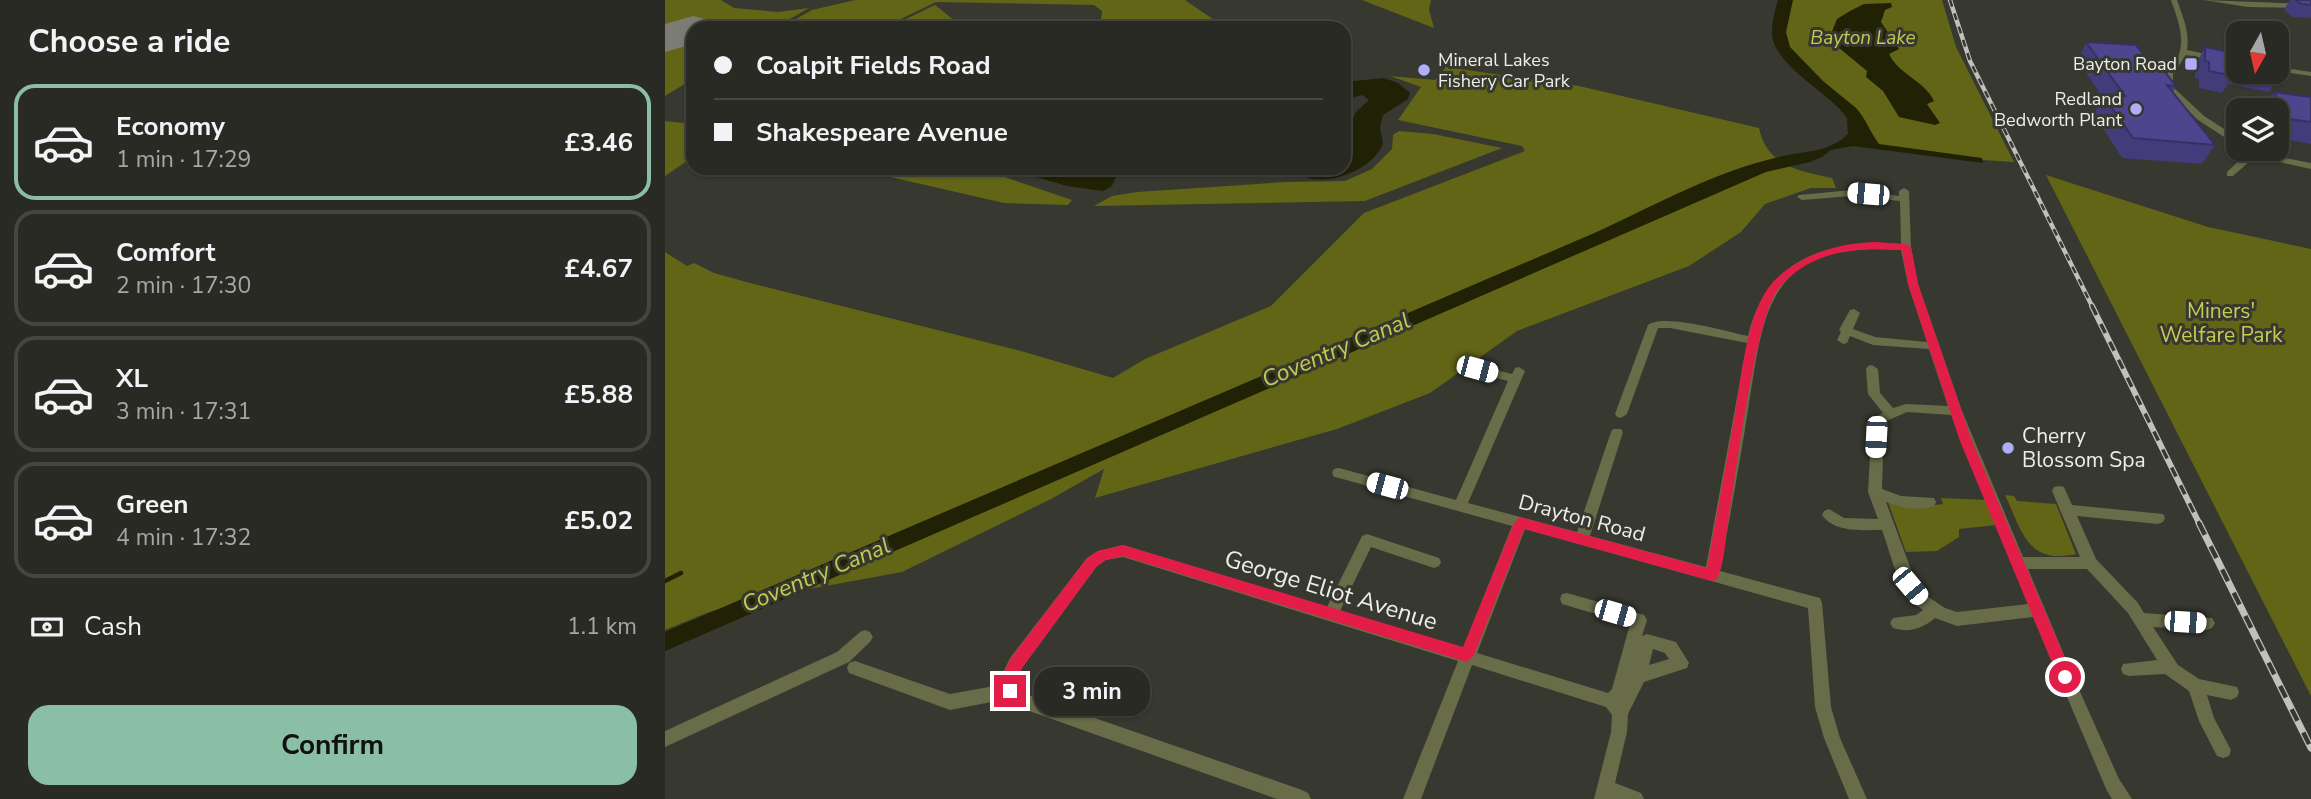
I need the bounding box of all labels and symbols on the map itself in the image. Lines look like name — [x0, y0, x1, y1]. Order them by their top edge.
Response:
north arrow — [2226, 21, 2289, 84]
water label: Bayton Lake — [1810, 25, 1916, 51]
place label: Mineral Lakes Fishery Car Park — [1438, 48, 1571, 93]
place label: Bayton Road — [2073, 52, 2177, 76]
marker: Bayton Road — [2183, 56, 2199, 72]
marker: Mineral Lakes Fishery Car Park — [1416, 62, 1432, 78]
place label: Redland Bedworth Plant — [1994, 87, 2123, 132]
marker: Redland Bedworth Plant — [2128, 101, 2144, 117]
car — [1847, 182, 1890, 206]
park label: Miners' Welfare Park — [2159, 297, 2283, 349]
water label: Coventry Canal — [1257, 305, 1415, 395]
car — [1454, 353, 1501, 385]
car — [1865, 415, 1888, 459]
place label: Cherry Blossom Spa — [2022, 422, 2146, 474]
marker: Cherry Blossom Spa — [2000, 440, 2016, 456]
car — [1364, 470, 1411, 502]
street label: Drayton Road — [1516, 488, 1648, 548]
water label: Coventry Canal — [737, 530, 895, 620]
street label: George Eliot Avenue — [1221, 542, 1441, 638]
car — [1889, 563, 1932, 609]
car — [1592, 597, 1639, 629]
car — [2164, 610, 2207, 634]
route start — [2049, 661, 2081, 693]
callout: 3 min — [1035, 666, 1150, 716]
route end — [994, 675, 1026, 707]

